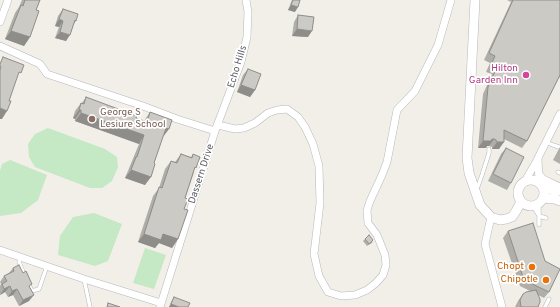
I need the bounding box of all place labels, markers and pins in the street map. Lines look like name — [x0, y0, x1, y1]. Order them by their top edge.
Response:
place label: Hilton Garden Inn — [469, 63, 518, 86]
marker: Hilton Garden Inn — [521, 70, 531, 80]
place label: George S Lesiure School — [100, 107, 166, 130]
marker: George S Lesiure School — [87, 114, 97, 124]
place label: Chopt — [497, 261, 524, 273]
marker: Chopt — [527, 262, 537, 272]
place label: Chipotle — [500, 274, 538, 286]
marker: Chipotle — [541, 275, 551, 285]

